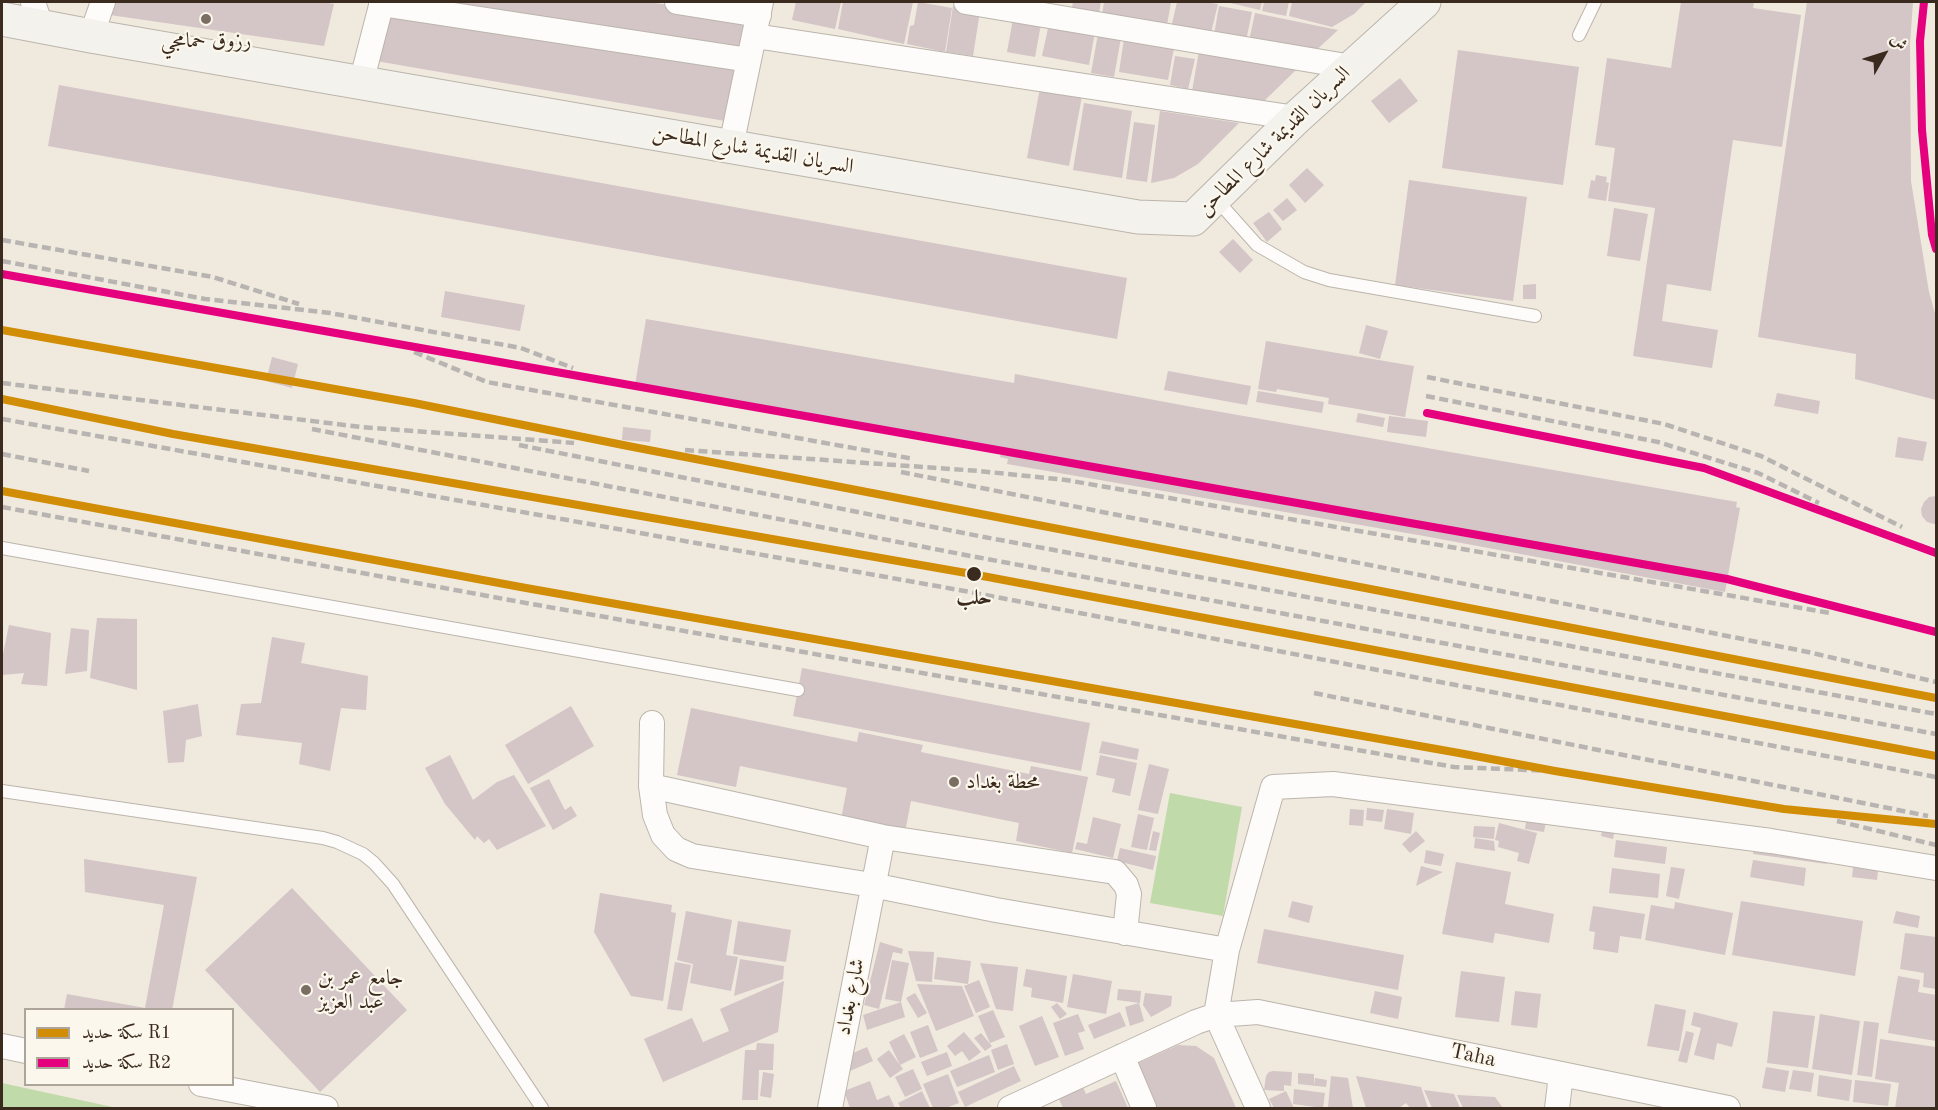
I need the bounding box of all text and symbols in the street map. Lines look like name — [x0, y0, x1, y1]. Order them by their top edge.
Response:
marker: رزوق حمامجي — [199, 12, 213, 26]
north arrow — [1854, 24, 1914, 84]
place label: رزوق حمامجي — [161, 28, 251, 54]
text: ش — [1887, 31, 1909, 54]
street label: السريان القديمة شارع المطاحن — [1192, 61, 1356, 221]
street label: السريان القديمة شارع المطاحن — [651, 120, 855, 180]
marker: حلب — [965, 565, 983, 583]
place label: حلب — [956, 585, 992, 611]
place label: محطة بغداد — [966, 769, 1040, 795]
marker: محطة بغداد — [947, 775, 961, 789]
street label: شارع بغداد — [831, 956, 871, 1038]
place label: جامع عمر بن عبد العزيز — [318, 965, 404, 1015]
marker: جامع عمر بن عبد العزيز — [299, 983, 313, 997]
legend — [24, 1008, 234, 1086]
text: سكة حديد R1 — [82, 1024, 171, 1042]
street label: Taha — [1448, 1039, 1498, 1073]
text: سكة حديد R2 — [82, 1054, 171, 1072]

